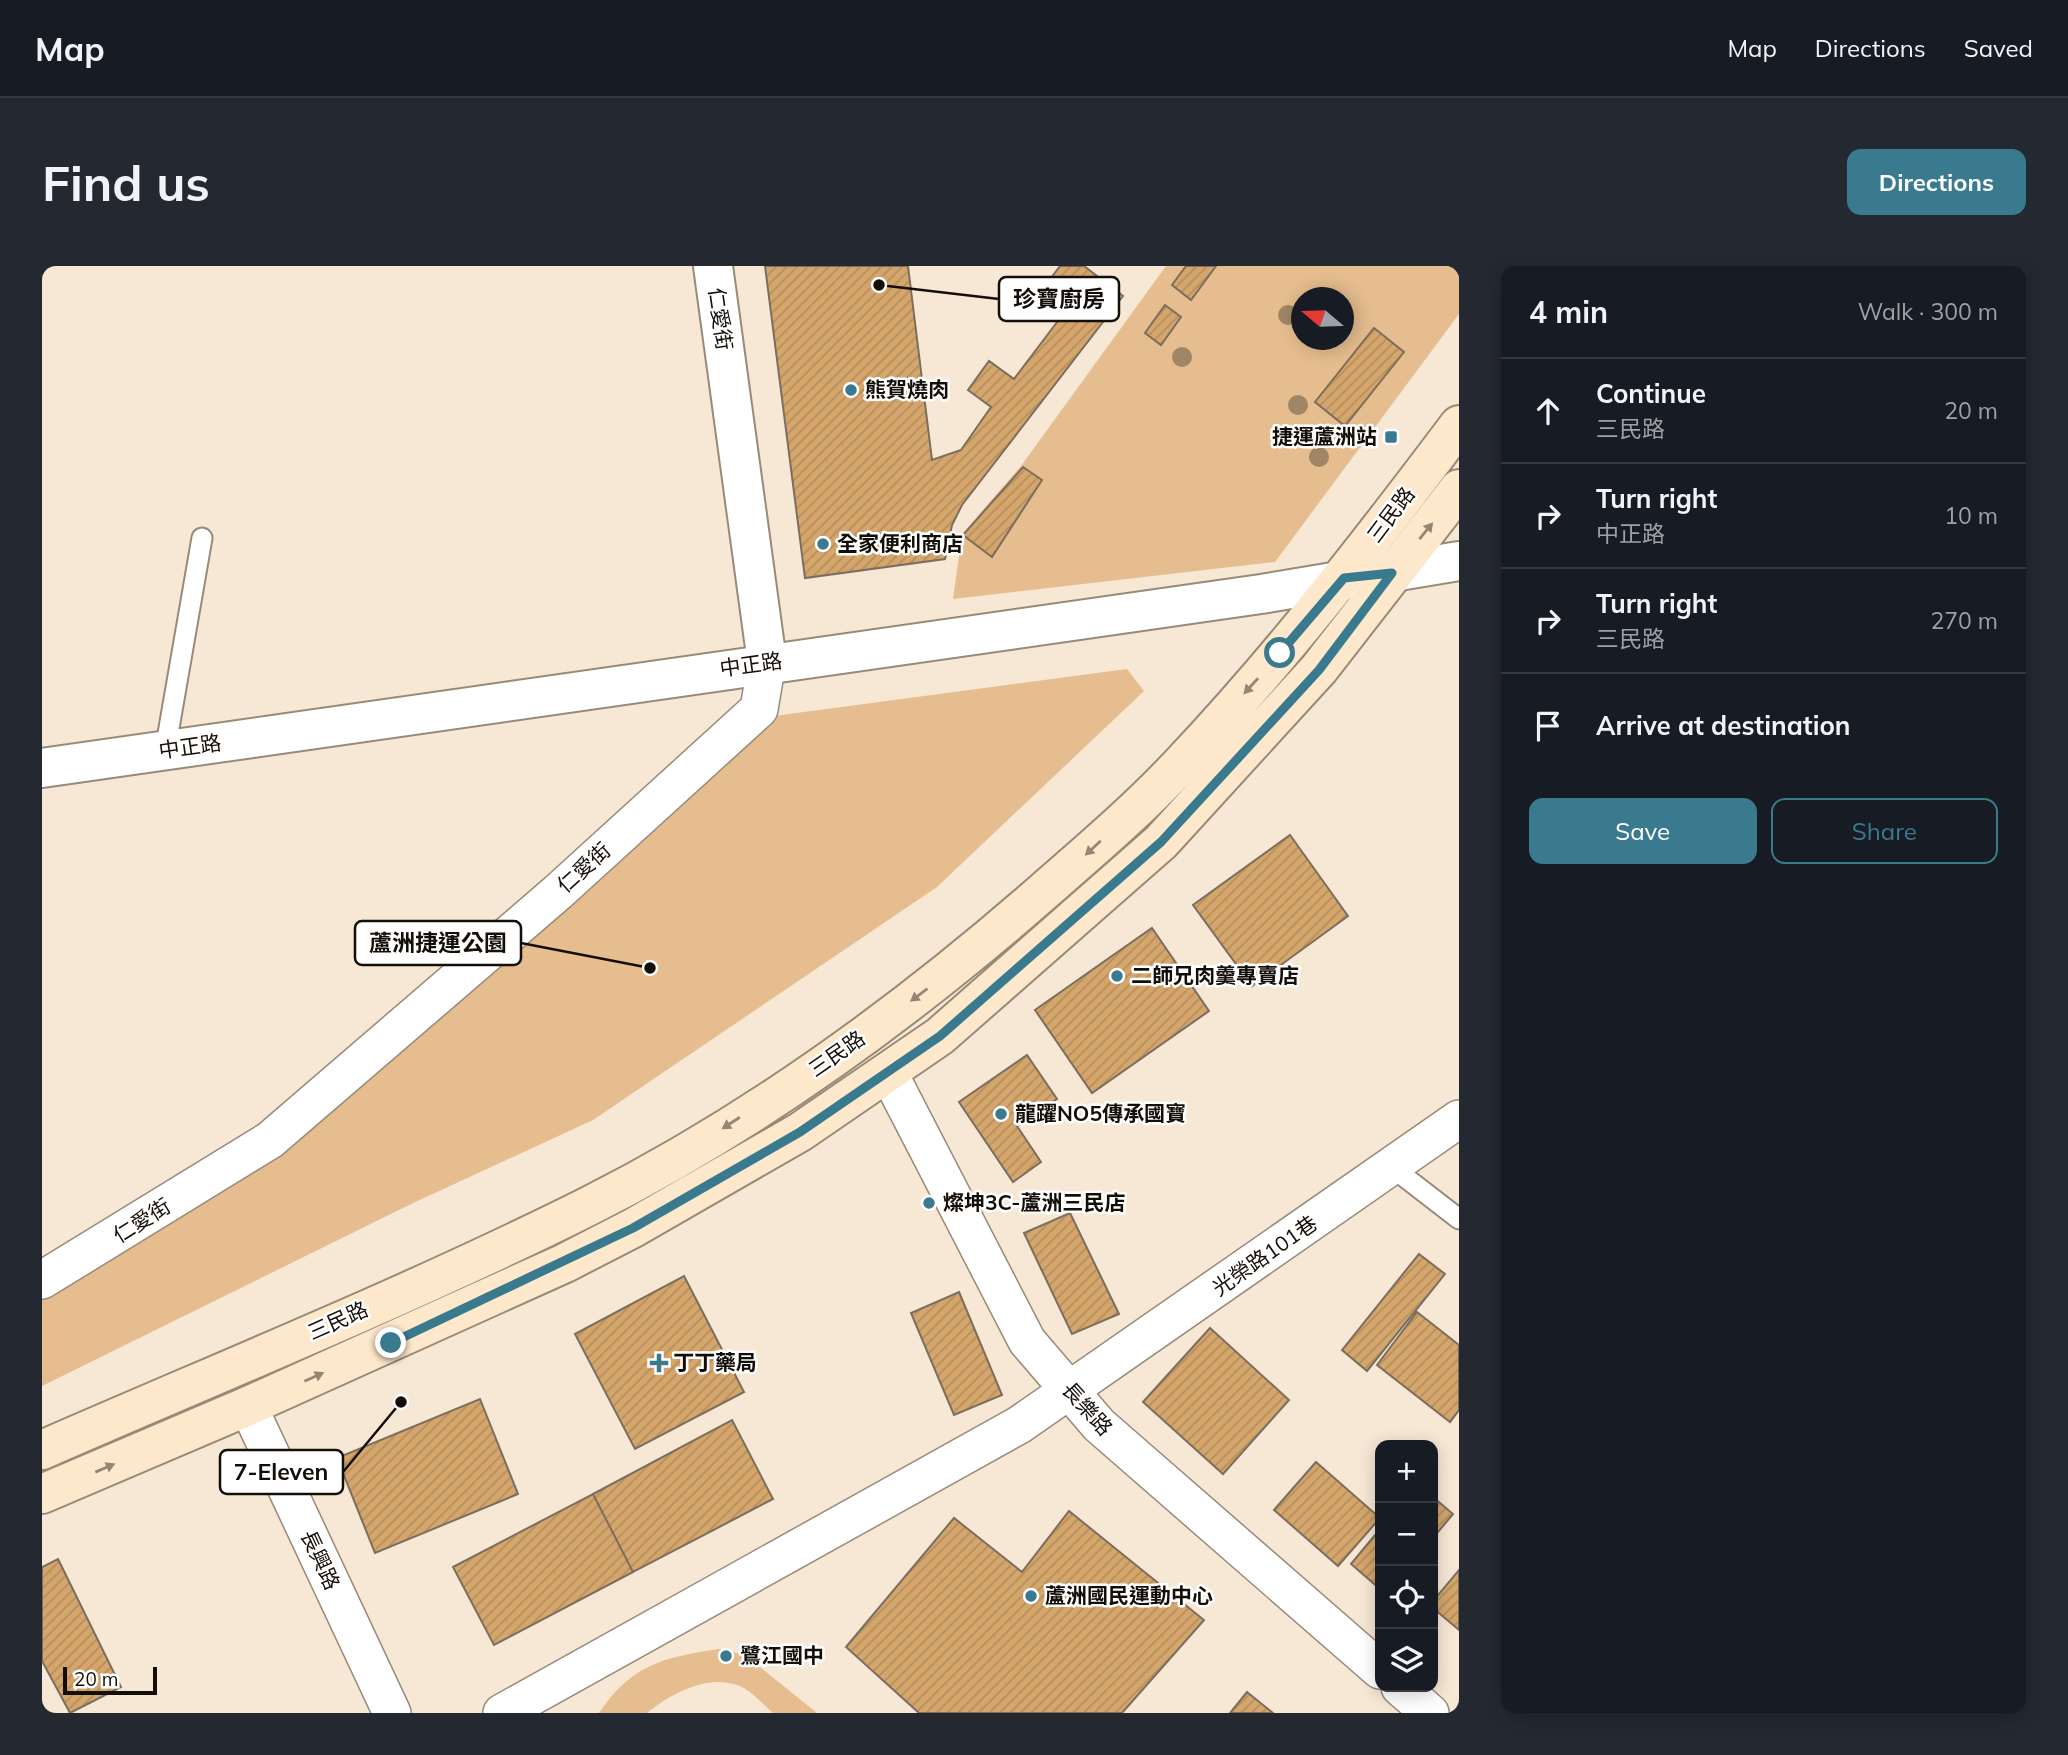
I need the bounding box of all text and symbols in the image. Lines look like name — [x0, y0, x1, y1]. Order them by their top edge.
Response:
text: Map — [35, 28, 105, 69]
text: Map — [1727, 33, 1777, 63]
text: Directions — [1815, 33, 1926, 63]
text: Saved — [1964, 33, 2033, 63]
button: Directions — [1847, 149, 2026, 215]
text: Find us — [42, 152, 210, 213]
callout: 珍寶廚房 — [999, 277, 1119, 321]
text: 珍寶廚房 — [1013, 284, 1105, 313]
street label: 仁愛街 — [704, 286, 738, 352]
north arrow — [1291, 287, 1354, 350]
text: 4 min — [1529, 293, 1608, 331]
text: Walk · 300 m — [1858, 297, 1998, 326]
place label: 熊賀燒肉 — [865, 376, 949, 402]
text: Continue — [1596, 377, 1706, 410]
marker: 熊賀燒肉 — [843, 382, 859, 398]
icon: ahead — [1529, 392, 1567, 430]
text: 20 m — [1944, 396, 1998, 425]
text: 三民路 — [1596, 414, 1665, 443]
place label: 捷運蘆洲站 — [1272, 423, 1377, 449]
marker: 捷運蘆洲站 — [1383, 429, 1399, 445]
street label: 三民路 — [1361, 481, 1420, 547]
text: Turn right — [1596, 482, 1717, 515]
icon: right — [1529, 497, 1567, 535]
text: 10 m — [1944, 501, 1998, 530]
text: 中正路 — [1596, 519, 1665, 548]
one-way arrow — [1418, 522, 1432, 540]
place label: 全家便利商店 — [837, 530, 963, 556]
marker: 全家便利商店 — [815, 536, 831, 552]
text: Turn right — [1596, 587, 1717, 620]
icon: right — [1529, 602, 1567, 640]
text: 270 m — [1930, 606, 1998, 635]
text: 三民路 — [1596, 624, 1665, 653]
route start — [1264, 637, 1295, 668]
street label: 中正路 — [718, 647, 784, 681]
one-way arrow — [1244, 677, 1260, 694]
icon: arrive — [1529, 707, 1567, 745]
text: Arrive at destination — [1596, 709, 1851, 742]
street label: 中正路 — [157, 729, 223, 763]
button: Save — [1529, 798, 1757, 864]
button: Share — [1771, 798, 1998, 864]
street label: 仁愛街 — [551, 837, 615, 898]
one-way arrow — [1085, 840, 1102, 856]
callout: 蘆洲捷運公園 — [355, 921, 521, 965]
text: 蘆洲捷運公園 — [369, 928, 507, 957]
place label: 二師兄肉羹專賣店 — [1131, 962, 1299, 988]
marker: 二師兄肉羹專賣店 — [1109, 968, 1125, 984]
one-way arrow — [910, 987, 928, 1002]
street label: 三民路 — [803, 1024, 870, 1082]
place label: 龍躍NO5傳承國寶 — [1015, 1100, 1186, 1126]
marker: 龍躍NO5傳承國寶 — [993, 1106, 1009, 1122]
one-way arrow — [722, 1117, 741, 1130]
place label: 燦坤3C-蘆洲三民店 — [943, 1189, 1126, 1215]
street label: 仁愛街 — [108, 1192, 175, 1248]
marker: 燦坤3C-蘆洲三民店 — [921, 1195, 937, 1211]
street label: 光榮路101巷 — [1207, 1210, 1322, 1301]
street label: 三民路 — [304, 1295, 372, 1345]
route end — [375, 1327, 406, 1358]
place label: 丁丁藥局 — [673, 1349, 757, 1375]
marker: 丁丁藥局 — [651, 1355, 667, 1371]
one-way arrow — [303, 1371, 324, 1382]
street label: 長樂路 — [1057, 1376, 1118, 1440]
map controls — [1375, 1440, 1438, 1692]
button: + — [1375, 1440, 1438, 1503]
callout: 7-Eleven — [220, 1450, 343, 1494]
text: 7-Eleven — [234, 1457, 328, 1486]
one-way arrow — [95, 1462, 116, 1473]
button: − — [1375, 1503, 1438, 1566]
street label: 長興路 — [296, 1526, 346, 1594]
button: locate — [1375, 1566, 1438, 1629]
place label: 蘆洲國民運動中心 — [1045, 1582, 1213, 1608]
marker: 蘆洲國民運動中心 — [1023, 1588, 1039, 1604]
button: layers — [1375, 1629, 1438, 1692]
place label: 鷺江國中 — [740, 1642, 824, 1668]
marker: 鷺江國中 — [718, 1648, 734, 1664]
scale bar — [63, 1664, 158, 1696]
text: 20 m — [74, 1667, 118, 1691]

